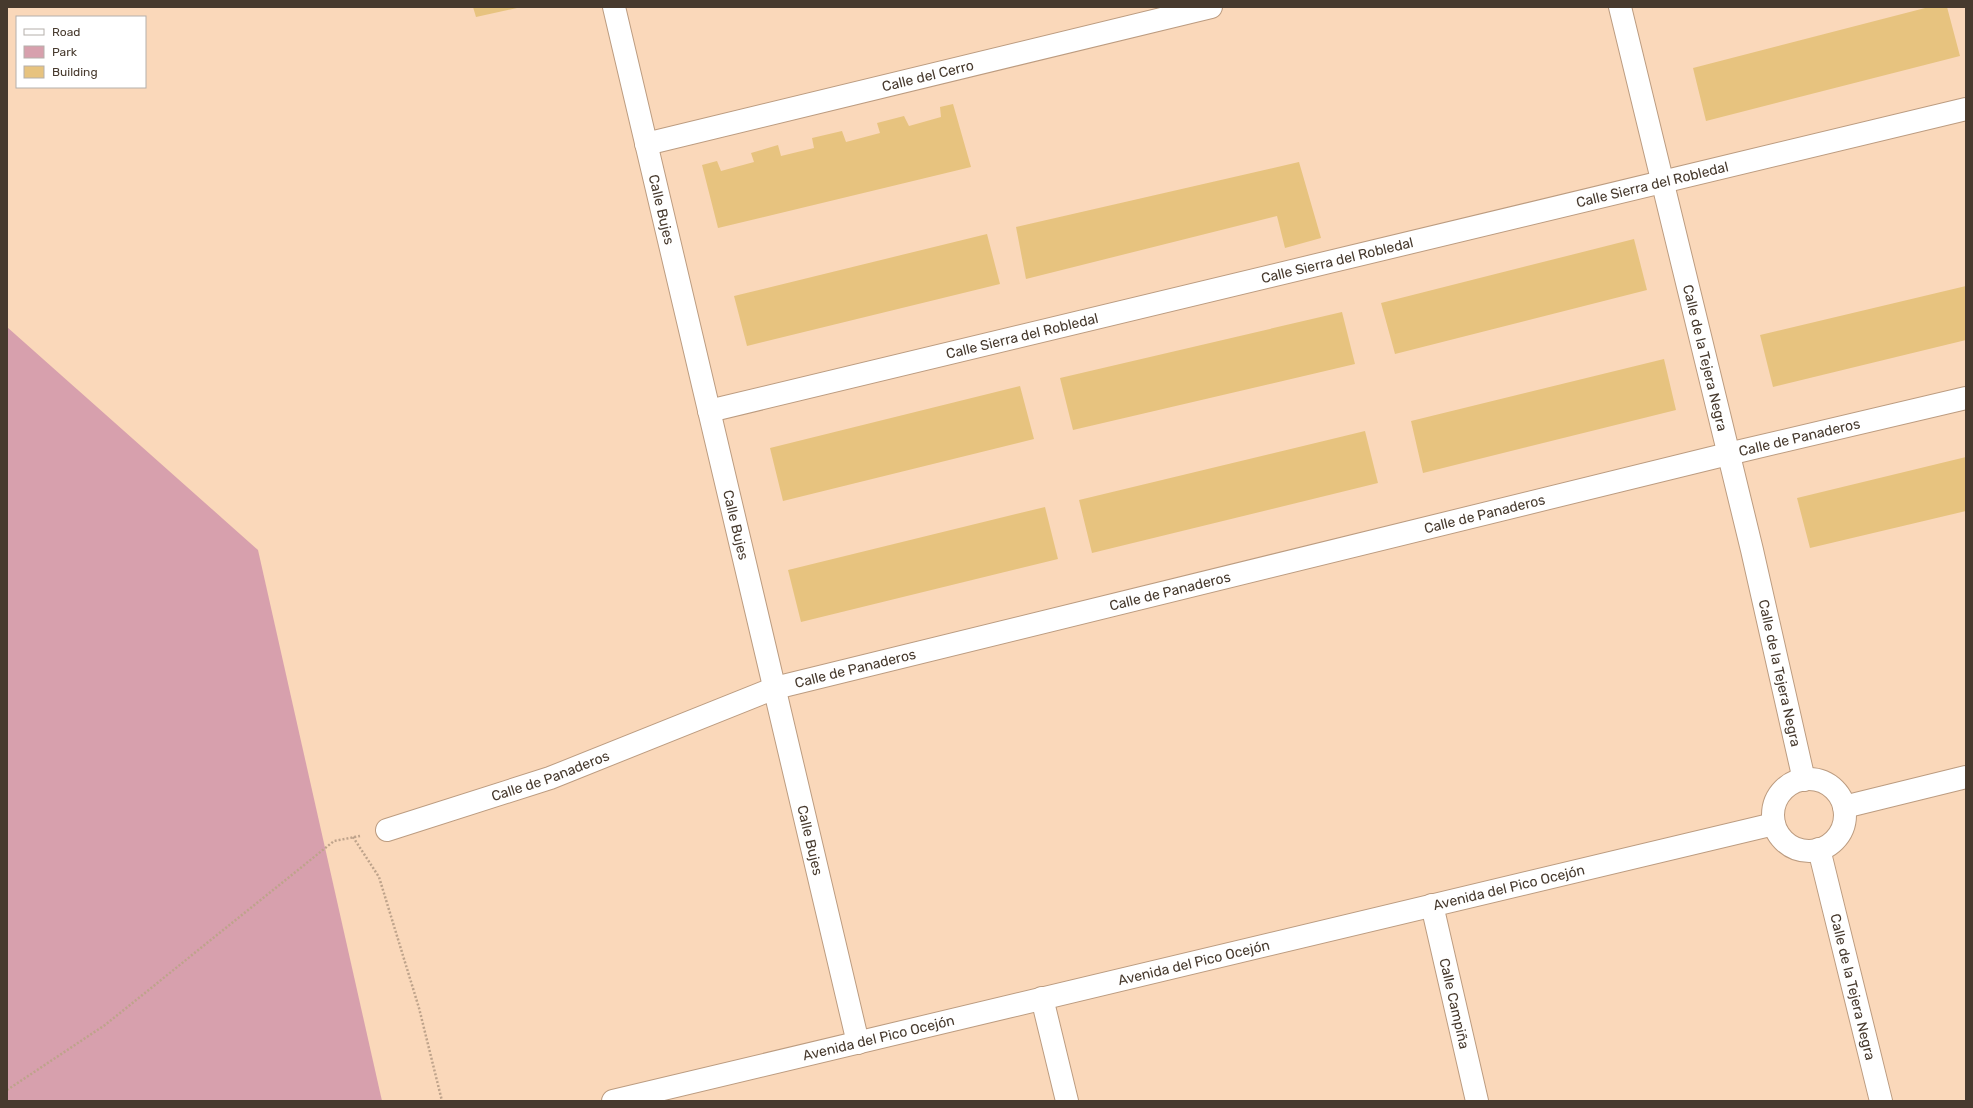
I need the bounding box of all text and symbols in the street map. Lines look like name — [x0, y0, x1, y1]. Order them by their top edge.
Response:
legend — [16, 16, 146, 88]
text: Road — [52, 25, 80, 39]
text: Park — [52, 45, 78, 59]
street label: Calle del Cerro — [880, 57, 976, 95]
text: Building — [52, 65, 98, 79]
street label: Calle Sierra del Robledal — [1574, 158, 1730, 211]
street label: Calle Bujes — [645, 173, 678, 246]
street label: Calle Sierra del Robledal — [1259, 234, 1415, 287]
street label: Calle de la Tejera Negra — [1679, 283, 1731, 433]
street label: Calle Sierra del Robledal — [944, 310, 1100, 363]
street label: Calle de Panaderos — [1737, 415, 1862, 460]
street label: Calle Bujes — [719, 488, 752, 562]
street label: Calle de Panaderos — [1422, 491, 1547, 537]
street label: Calle de Panaderos — [1108, 568, 1232, 615]
street label: Calle de la Tejera Negra — [1754, 598, 1804, 748]
street label: Calle de Panaderos — [793, 646, 918, 692]
street label: Calle de Panaderos — [489, 747, 612, 805]
street label: Calle Bujes — [793, 804, 826, 877]
street label: Avenida del Pico Ocejón — [1431, 861, 1587, 914]
street label: Calle de la Tejera Negra — [1826, 912, 1879, 1062]
street label: Avenida del Pico Ocejón — [1116, 937, 1271, 989]
street label: Calle Campiña — [1435, 957, 1473, 1051]
street label: Avenida del Pico Ocejón — [801, 1012, 956, 1064]

